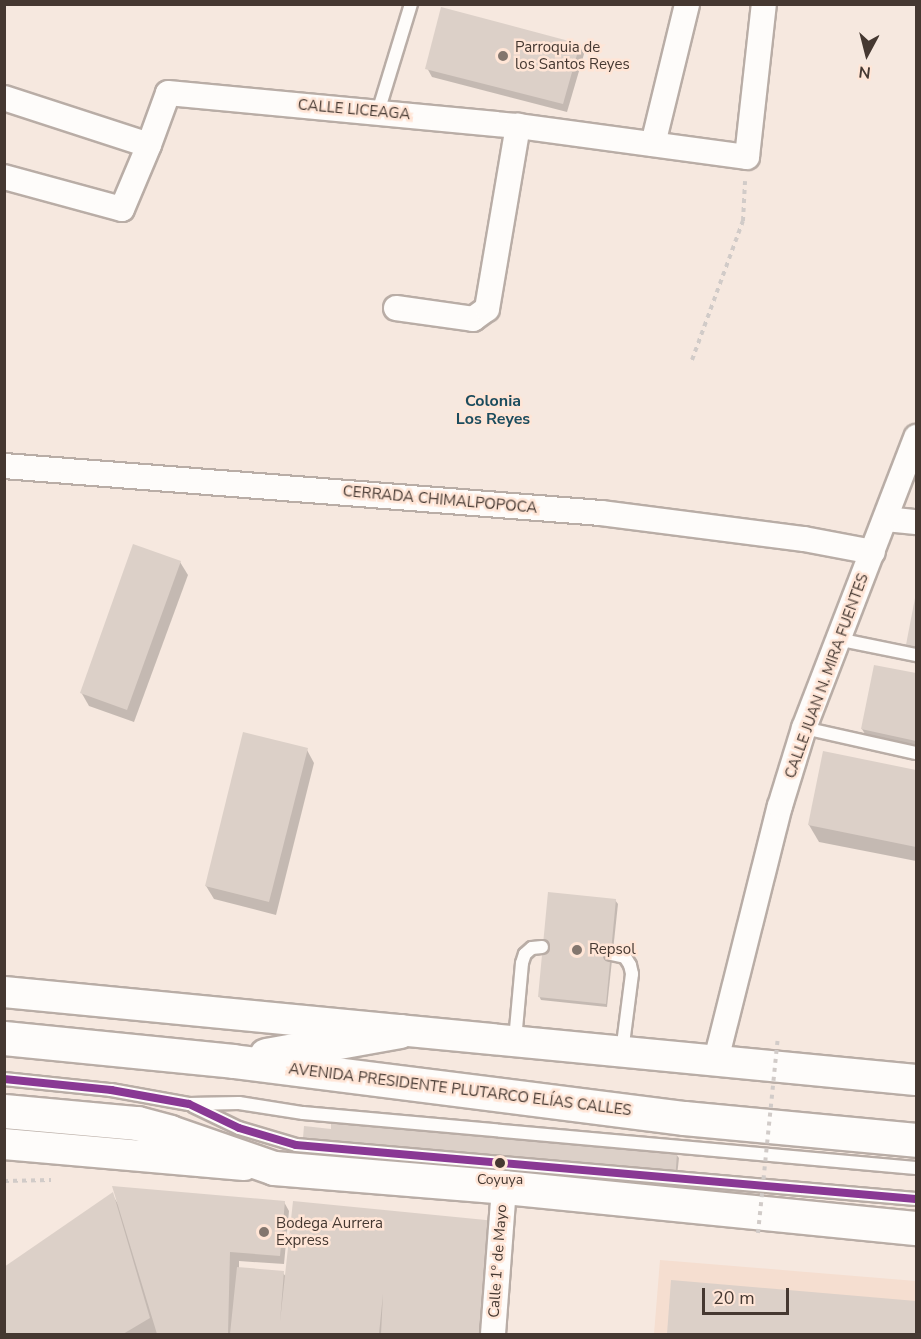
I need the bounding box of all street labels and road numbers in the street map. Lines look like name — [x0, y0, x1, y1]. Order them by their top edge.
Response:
street label: CALLE LICEAGA — [297, 96, 411, 124]
street label: CERRADA CHIMALPOPOCA — [342, 483, 538, 517]
street label: CALLE JUAN N. MIRA FUENTES — [781, 571, 873, 781]
street label: AVENIDA PRESIDENTE PLUTARCO ELÍAS CALLES — [288, 1060, 632, 1120]
street label: Calle 1º de Mayo — [485, 1204, 511, 1318]

